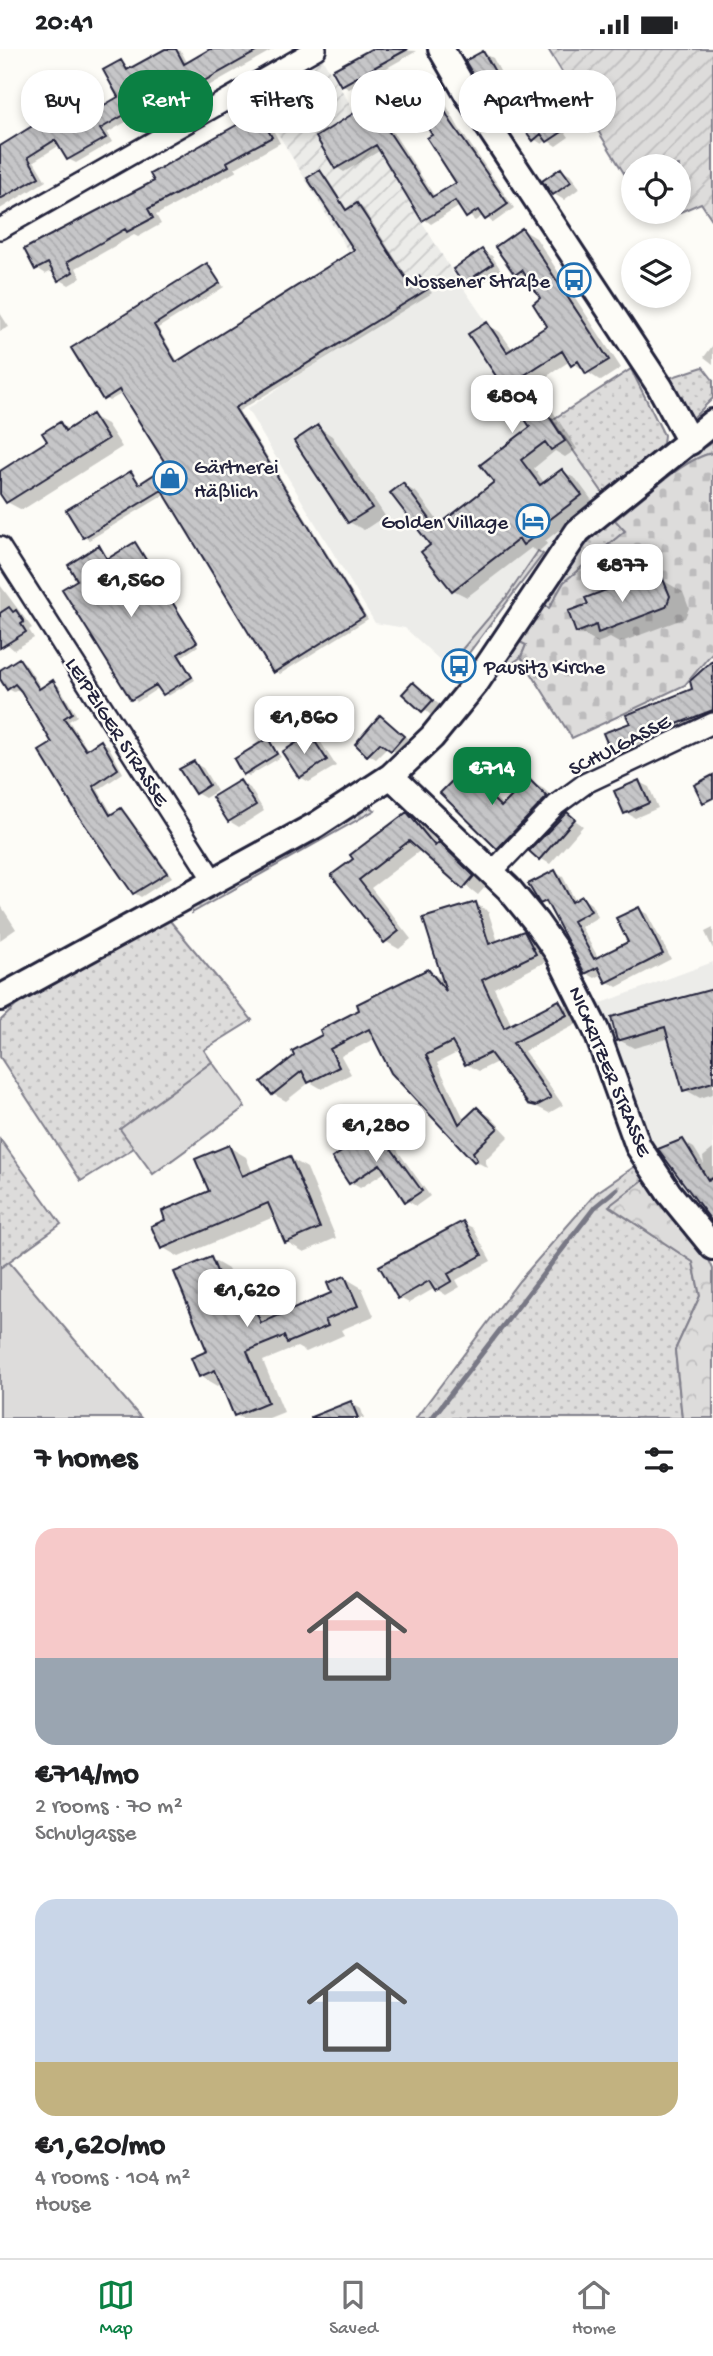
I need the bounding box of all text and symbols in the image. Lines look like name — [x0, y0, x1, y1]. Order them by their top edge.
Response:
text: 20:41 — [35, 9, 93, 40]
chip: Buy — [21, 70, 104, 133]
chip: Rent — [118, 70, 213, 133]
chip: Filters — [227, 70, 337, 133]
chip: New — [351, 70, 445, 133]
chip: Apartment — [459, 70, 616, 133]
map controls — [621, 154, 691, 308]
button: locate — [621, 154, 691, 224]
button: layers — [621, 238, 691, 308]
bus stop icon: Nossener Straße — [555, 261, 593, 299]
place label: Nossener Straße — [405, 271, 551, 296]
pin: €804 — [471, 375, 553, 435]
text: €804 — [487, 384, 537, 411]
place label: Gärtnerei Häßlich — [194, 457, 279, 506]
shop icon: Gärtnerei Häßlich — [151, 459, 189, 497]
hotel icon: Golden Village — [514, 502, 552, 540]
place label: Golden Village — [381, 512, 509, 537]
pin: €877 — [581, 545, 663, 604]
text: €877 — [597, 553, 647, 580]
pin: €1,560 — [74, 559, 188, 619]
text: €1,560 — [97, 568, 165, 595]
bus stop icon: Pausitz Kirche — [440, 647, 478, 685]
street label: LEIPZIGER STRASSE — [58, 654, 173, 813]
place label: Pausitz Kirche — [483, 657, 606, 682]
pin: €1,860 — [247, 697, 361, 756]
text: €1,860 — [270, 705, 338, 732]
street label: SCHULGASSE — [565, 710, 677, 783]
pin: €714 — [451, 747, 533, 807]
text: €714 — [469, 756, 515, 783]
street label: NICKRITZER STRASSE — [561, 984, 655, 1162]
pin: €1,280 — [319, 1105, 433, 1164]
text: €1,280 — [342, 1113, 410, 1140]
pin: €1,620 — [190, 1269, 304, 1329]
text: €1,620 — [214, 1278, 280, 1305]
icon: filters — [640, 1441, 678, 1479]
text: 7 homes — [35, 1443, 137, 1478]
icon: home — [294, 1573, 420, 1699]
text: €714/mo — [35, 1759, 139, 1794]
text: 2 rooms · 70 m² — [35, 1794, 183, 1821]
text: Schulgasse — [35, 1821, 136, 1848]
icon: home — [294, 1944, 420, 2070]
text: €1,620/mo — [35, 2130, 165, 2165]
text: 4 rooms · 104 m² — [35, 2165, 190, 2192]
text: House — [35, 2192, 91, 2219]
tab: Map — [97, 2276, 135, 2341]
tab: Saved — [329, 2276, 378, 2341]
tab: Home — [572, 2276, 616, 2341]

